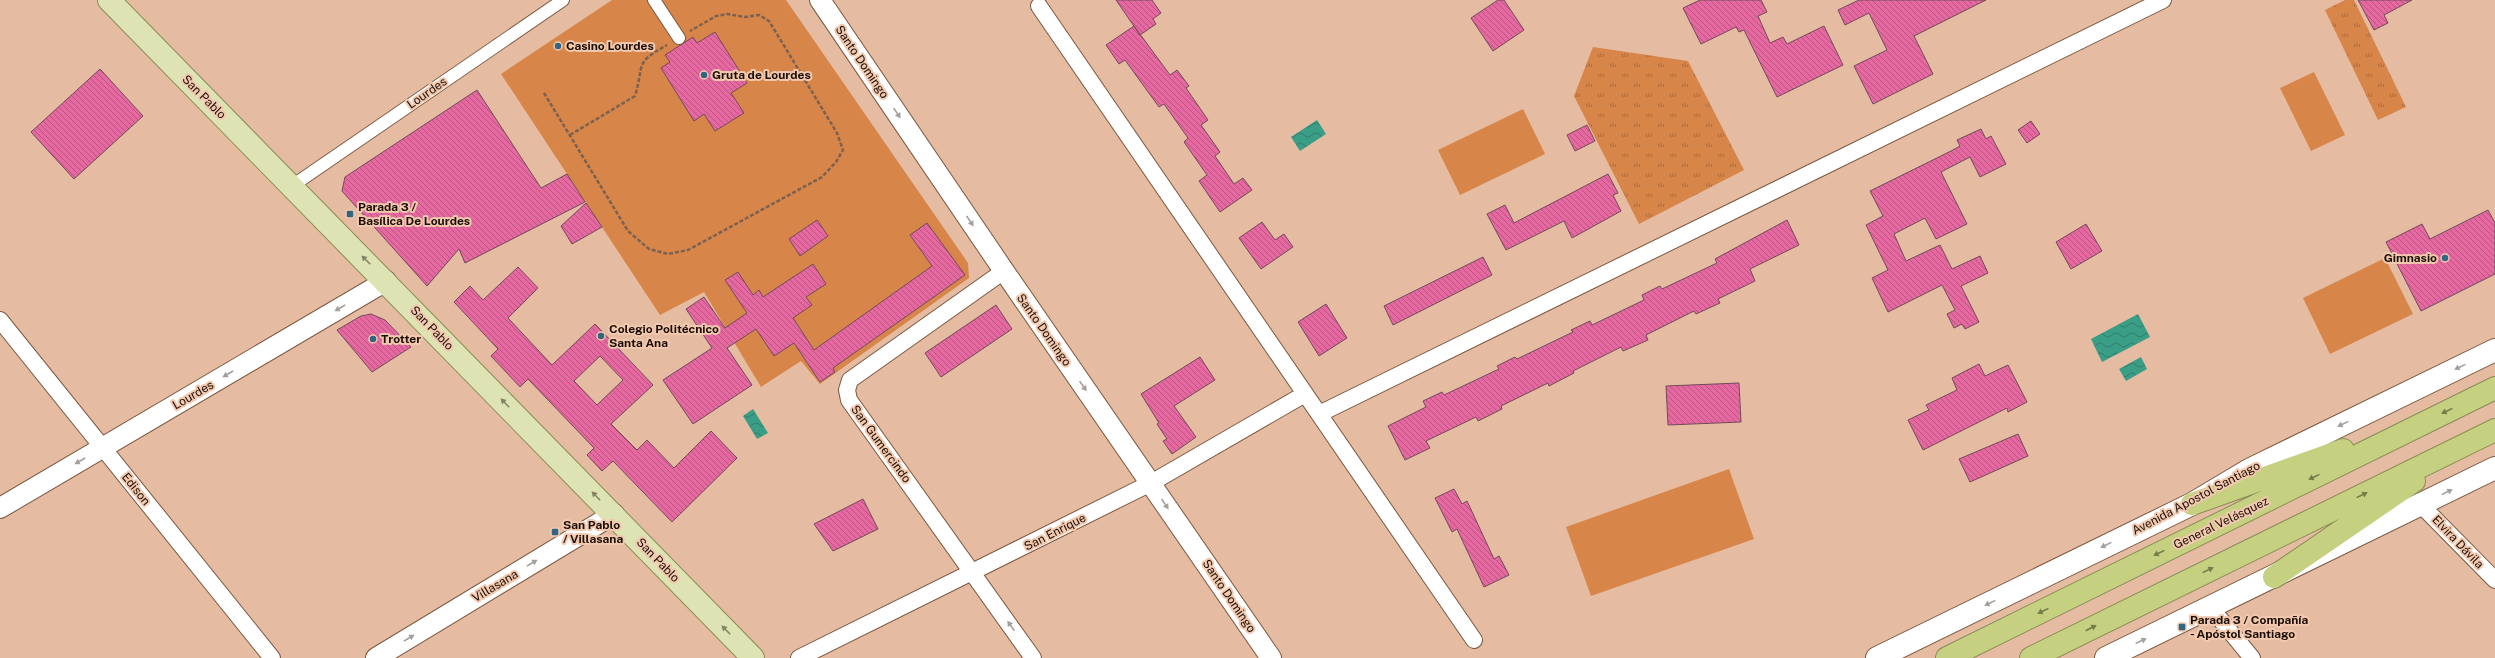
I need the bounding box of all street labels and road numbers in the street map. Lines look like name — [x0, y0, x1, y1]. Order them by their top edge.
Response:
street label: Santo Domingo — [832, 23, 892, 101]
street label: San Pablo — [179, 72, 229, 122]
street label: Lourdes — [405, 74, 449, 112]
street label: Santo Domingo — [1014, 291, 1074, 369]
street label: San Pablo — [408, 303, 457, 353]
street label: Lourdes — [170, 378, 216, 412]
street label: San Gumercindo — [848, 402, 914, 486]
street label: Avenida Apostol Santiago — [2130, 458, 2263, 538]
street label: Edison — [119, 470, 153, 508]
street label: General Velásquez — [2171, 494, 2271, 552]
street label: San Enrique — [1022, 510, 1088, 554]
street label: Elvira Dávila — [2429, 513, 2487, 571]
street label: San Pablo — [634, 535, 683, 585]
street label: Santo Domingo — [1199, 557, 1259, 635]
street label: Villasana — [470, 567, 520, 605]

